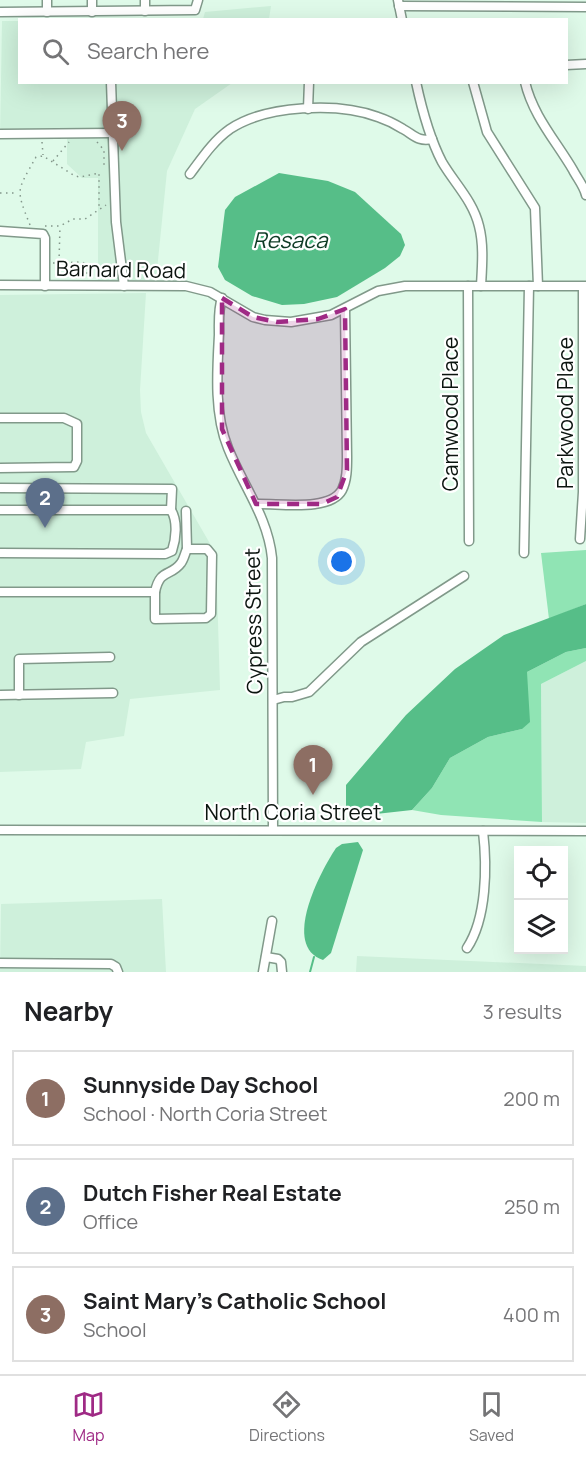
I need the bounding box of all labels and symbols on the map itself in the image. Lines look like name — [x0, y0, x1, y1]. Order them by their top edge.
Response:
pin: 3 — [102, 102, 142, 151]
water label: Resaca — [253, 225, 329, 255]
street label: Barnard Road — [56, 254, 186, 284]
street label: Camwood Place — [436, 337, 464, 491]
street label: Parkwood Place — [551, 337, 579, 489]
pin: 2 — [26, 478, 64, 528]
your location — [327, 547, 356, 576]
street label: Cypress Street — [238, 548, 268, 694]
pin: 1 — [294, 746, 332, 795]
street label: North Coria Street — [205, 798, 381, 826]

